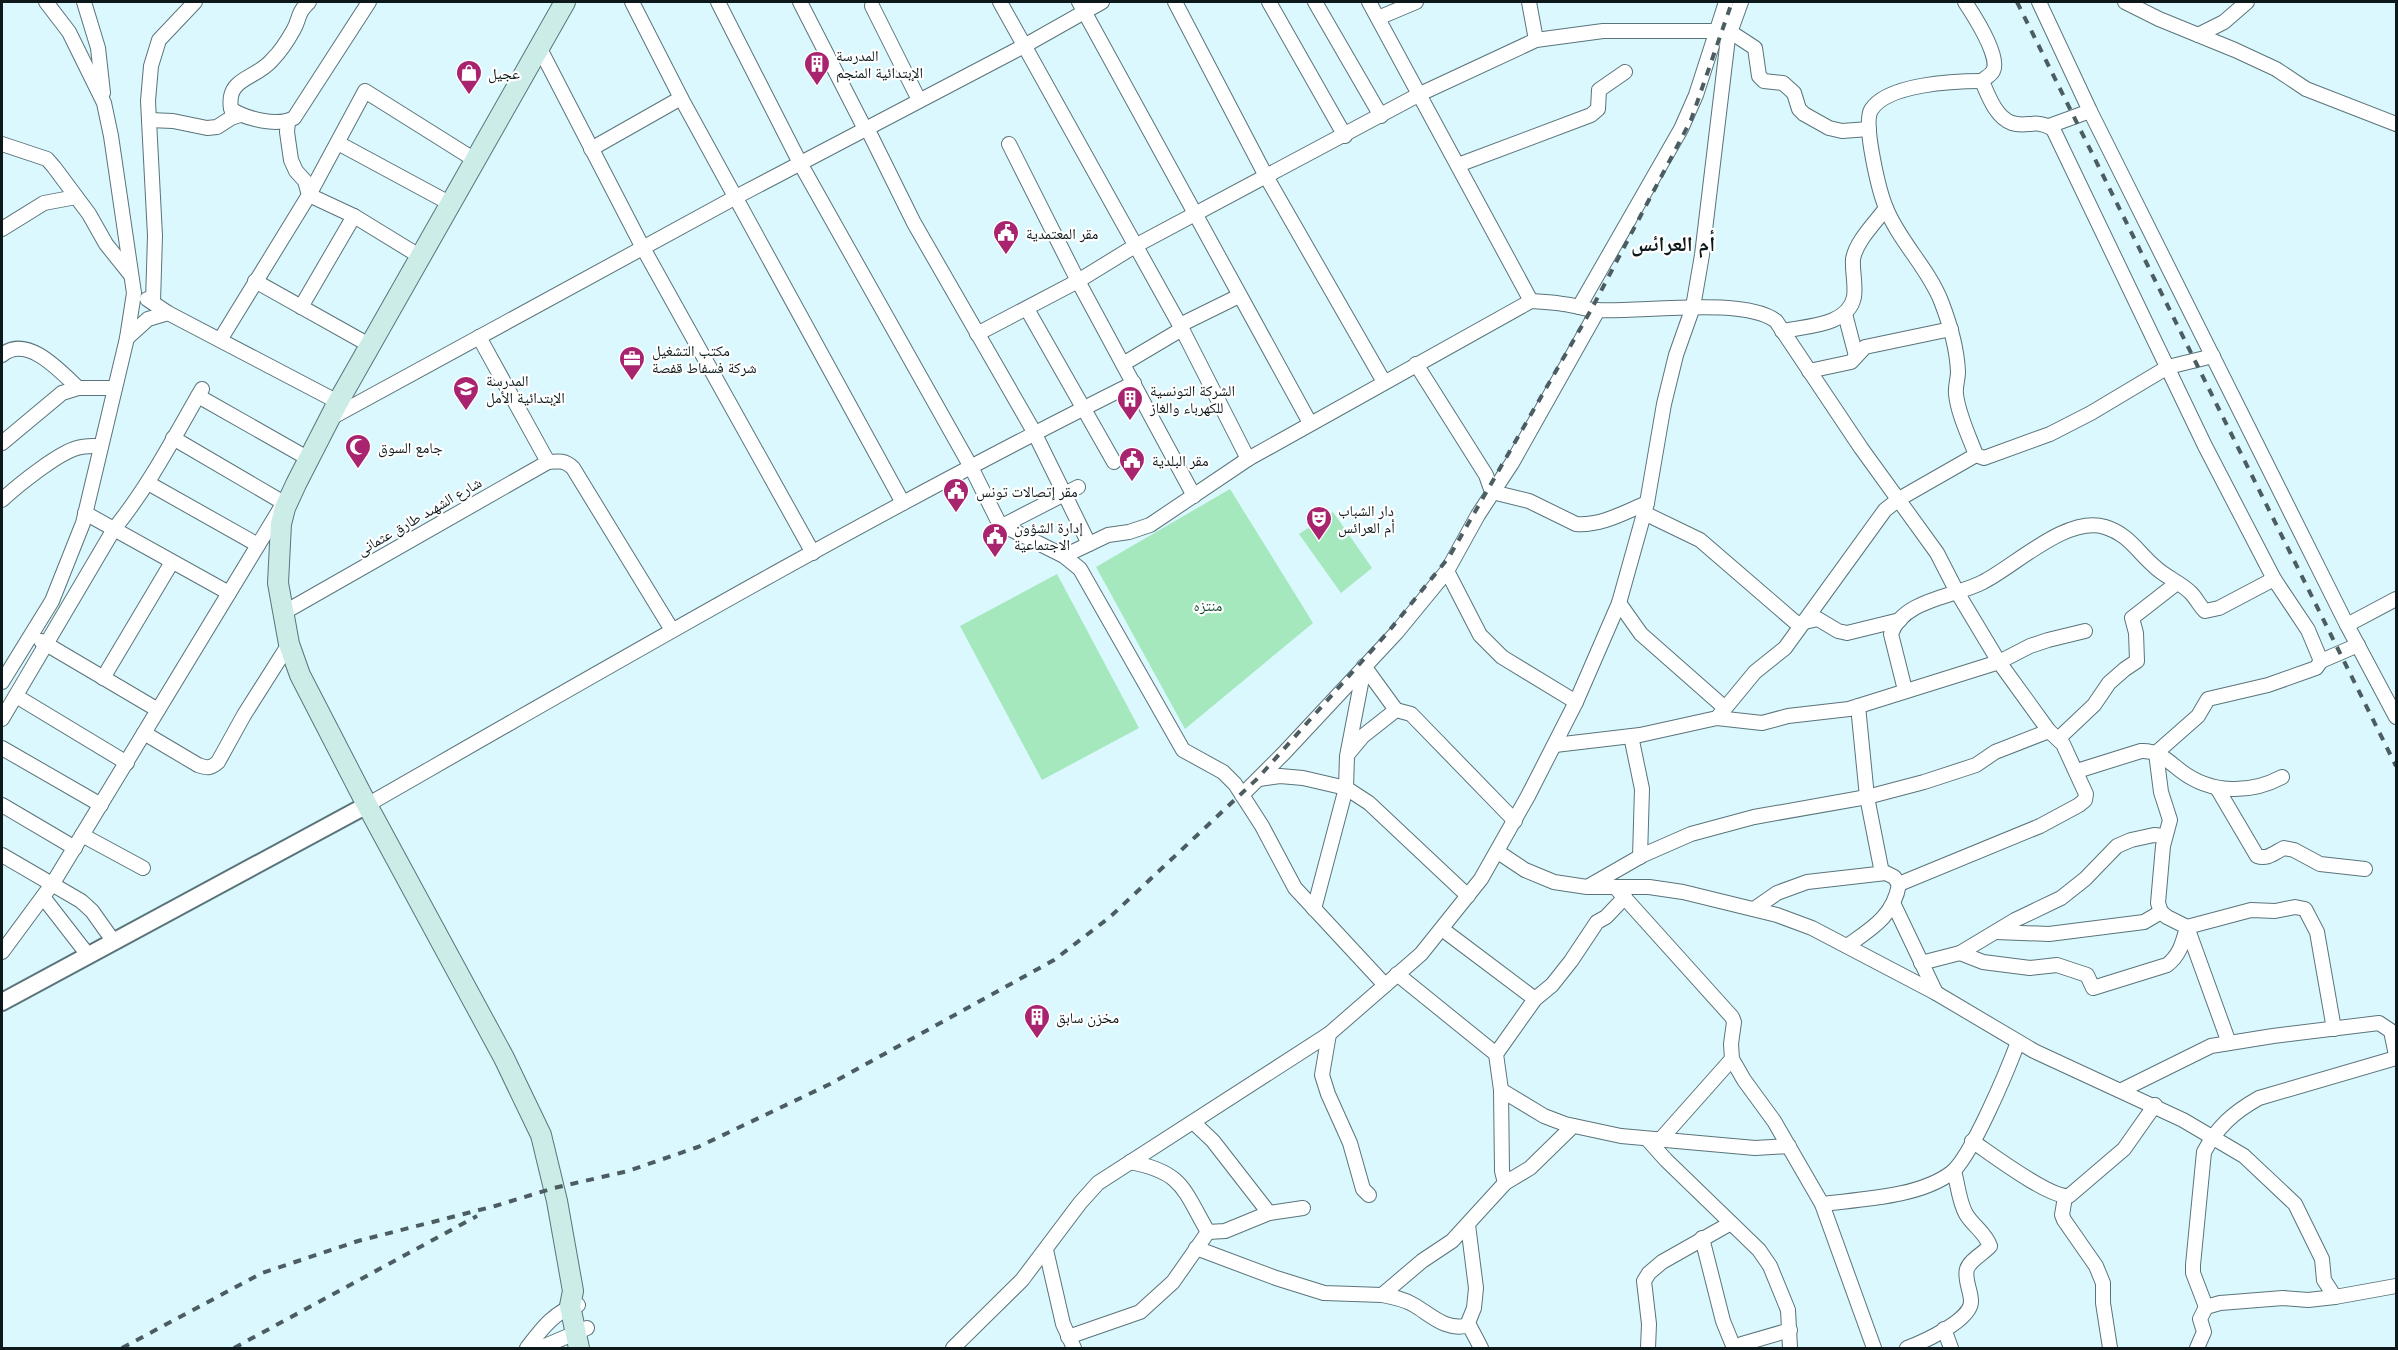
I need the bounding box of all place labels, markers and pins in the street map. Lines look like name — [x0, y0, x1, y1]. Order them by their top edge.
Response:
place label: المدرسة الإبتدائية المنجم — [836, 46, 923, 83]
building icon: المدرسة الإبتدائية المنجم — [802, 49, 832, 87]
shop icon: عجيل — [454, 58, 484, 96]
place label: عجيل — [488, 64, 520, 84]
public building icon: مقر المعتمدية — [991, 218, 1021, 256]
place label: مقر المعتمدية — [1026, 224, 1099, 243]
place label: مكتب التشغيل شركة فسفاط قفصة — [652, 341, 757, 377]
office icon: مكتب التشغيل شركة فسفاط قفصة — [617, 344, 647, 382]
place label: المدرسة الإبتدائية الأمل — [486, 371, 565, 408]
school or university icon: المدرسة الإبتدائية الأمل — [451, 374, 481, 412]
place label: الشركة التونسية للكهرباء والغاز — [1149, 381, 1235, 417]
building icon: الشركة التونسية للكهرباء والغاز — [1115, 384, 1145, 422]
mosque icon: جامع السوق — [343, 432, 373, 470]
place label: جامع السوق — [378, 438, 443, 458]
public building icon: مقر البلدية — [1117, 445, 1147, 483]
place label: مقر البلدية — [1152, 451, 1209, 470]
public building icon: مقر إتصالات تونس — [941, 476, 971, 514]
place label: مقر إتصالات تونس — [976, 482, 1078, 502]
place label: دار الشباب أم العرائس — [1338, 501, 1395, 538]
theatre icon: دار الشباب أم العرائس — [1304, 504, 1334, 542]
place label: إدارة الشؤون الاجتماعية — [1014, 518, 1083, 554]
public building icon: إدارة الشؤون الاجتماعية — [980, 521, 1010, 559]
building icon: مخزن سابق — [1022, 1002, 1052, 1040]
place label: مخزن سابق — [1056, 1008, 1119, 1028]

